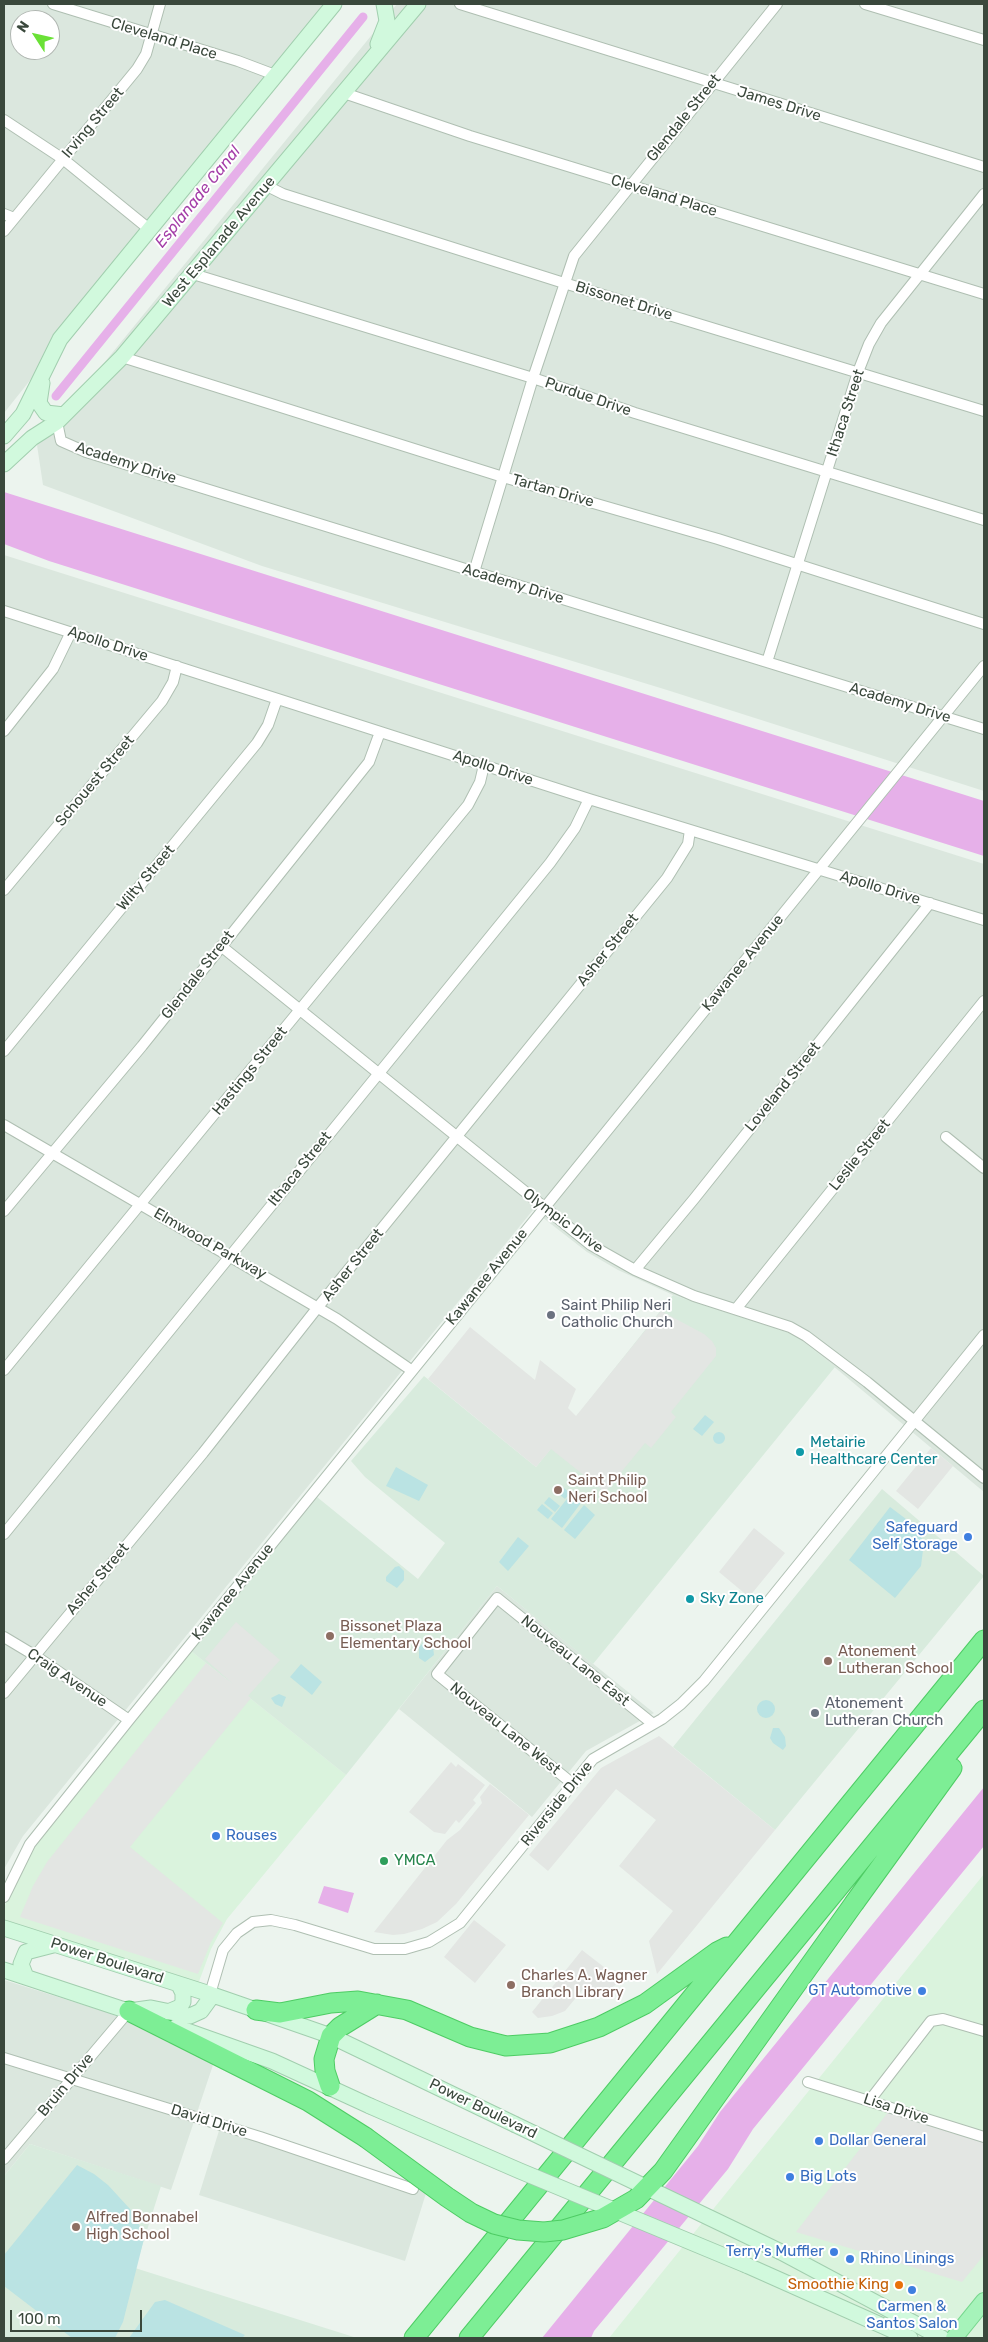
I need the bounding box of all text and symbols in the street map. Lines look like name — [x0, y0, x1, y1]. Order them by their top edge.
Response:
north arrow — [10, 10, 60, 60]
street label: Cleveland Place — [109, 14, 219, 64]
text: N — [13, 18, 33, 36]
street label: Glendale Street — [643, 71, 725, 165]
street label: James Drive — [735, 83, 823, 125]
street label: Irving Street — [58, 84, 128, 162]
water label: Esplanade Canal — [151, 142, 245, 252]
street label: Cleveland Place — [609, 171, 719, 221]
street label: West Esplanade Avenue — [159, 173, 279, 311]
street label: Bissonet Drive — [573, 278, 675, 324]
street label: Ithaca Street — [823, 367, 869, 459]
street label: Purdue Drive — [542, 374, 634, 420]
street label: Academy Drive — [73, 438, 179, 488]
street label: Tartan Drive — [510, 471, 596, 511]
street label: Academy Drive — [460, 560, 566, 608]
street label: Apollo Drive — [66, 623, 150, 665]
street label: Academy Drive — [847, 679, 953, 727]
street label: Schouest Street — [52, 732, 138, 830]
street label: Apollo Drive — [451, 747, 535, 789]
street label: Wilty Street — [113, 841, 179, 915]
street label: Apollo Drive — [838, 867, 922, 909]
street label: Asher Street — [573, 910, 643, 990]
street label: Kawanee Avenue — [698, 911, 788, 1015]
street label: Glendale Street — [158, 927, 238, 1023]
street label: Hastings Street — [209, 1023, 291, 1119]
street label: Loveland Street — [741, 1039, 825, 1135]
street label: Leslie Street — [826, 1116, 894, 1194]
street label: Ithaca Street — [264, 1128, 336, 1210]
street label: Olympic Drive — [519, 1185, 607, 1257]
street label: Elmwood Parkway — [151, 1204, 269, 1284]
street label: Asher Street — [318, 1225, 388, 1305]
street label: Kawanee Avenue — [442, 1225, 532, 1329]
place label: Saint Philip Neri Catholic Church — [561, 1297, 673, 1332]
marker: Saint Philip Neri Catholic Church — [545, 1309, 557, 1321]
place label: Metairie Healthcare Center — [810, 1434, 938, 1469]
marker: Metairie Healthcare Center — [794, 1446, 806, 1458]
place label: Saint Philip Neri School — [568, 1472, 647, 1507]
marker: Saint Philip Neri School — [552, 1484, 564, 1496]
place label: Safeguard Self Storage — [872, 1519, 958, 1554]
marker: Safeguard Self Storage — [962, 1531, 974, 1543]
street label: Asher Street — [63, 1540, 133, 1618]
street label: Kawanee Avenue — [188, 1540, 278, 1644]
place label: Sky Zone — [700, 1590, 764, 1608]
marker: Sky Zone — [684, 1593, 696, 1605]
street label: Nouveau Lane East — [517, 1612, 633, 1710]
place label: Bissonet Plaza Elementary School — [340, 1618, 471, 1653]
marker: Bissonet Plaza Elementary School — [324, 1630, 336, 1642]
place label: Atonement Lutheran School — [838, 1643, 953, 1678]
street label: Craig Avenue — [24, 1645, 110, 1711]
marker: Atonement Lutheran School — [822, 1655, 834, 1667]
street label: Nouveau Lane West — [446, 1679, 564, 1779]
place label: Atonement Lutheran Church — [825, 1695, 943, 1730]
marker: Atonement Lutheran Church — [809, 1707, 821, 1719]
street label: Riverside Drive — [517, 1758, 597, 1850]
place label: Rouses — [226, 1827, 277, 1845]
marker: Rouses — [210, 1830, 222, 1842]
place label: YMCA — [394, 1852, 436, 1870]
marker: YMCA — [378, 1855, 390, 1867]
street label: Power Boulevard — [48, 1934, 166, 1988]
place label: Charles A. Wagner Branch Library — [521, 1967, 647, 2002]
marker: Charles A. Wagner Branch Library — [505, 1979, 517, 1991]
place label: GT Automotive — [808, 1982, 912, 2000]
marker: GT Automotive — [916, 1985, 928, 1997]
street label: Bruin Drive — [34, 2050, 98, 2120]
street label: Power Boulevard — [426, 2075, 540, 2143]
street label: Lisa Drive — [861, 2090, 931, 2128]
street label: David Drive — [169, 2101, 249, 2141]
place label: Dollar General — [829, 2132, 926, 2150]
marker: Dollar General — [813, 2135, 825, 2147]
place label: Big Lots — [800, 2168, 857, 2186]
marker: Big Lots — [784, 2171, 796, 2183]
place label: Alfred Bonnabel High School — [86, 2209, 198, 2244]
marker: Alfred Bonnabel High School — [70, 2221, 82, 2233]
place label: Terry's Muffler — [726, 2243, 824, 2261]
marker: Terry's Muffler — [828, 2246, 840, 2258]
place label: Rhino Linings — [860, 2250, 954, 2268]
marker: Rhino Linings — [844, 2253, 856, 2265]
place label: Smoothie King — [788, 2276, 889, 2294]
marker: Smoothie King — [893, 2279, 905, 2291]
marker: Carmen & Santos Salon — [906, 2284, 918, 2296]
place label: Carmen & Santos Salon — [866, 2298, 958, 2333]
scale bar — [12, 2300, 145, 2332]
text: 100 m — [18, 2310, 60, 2328]

